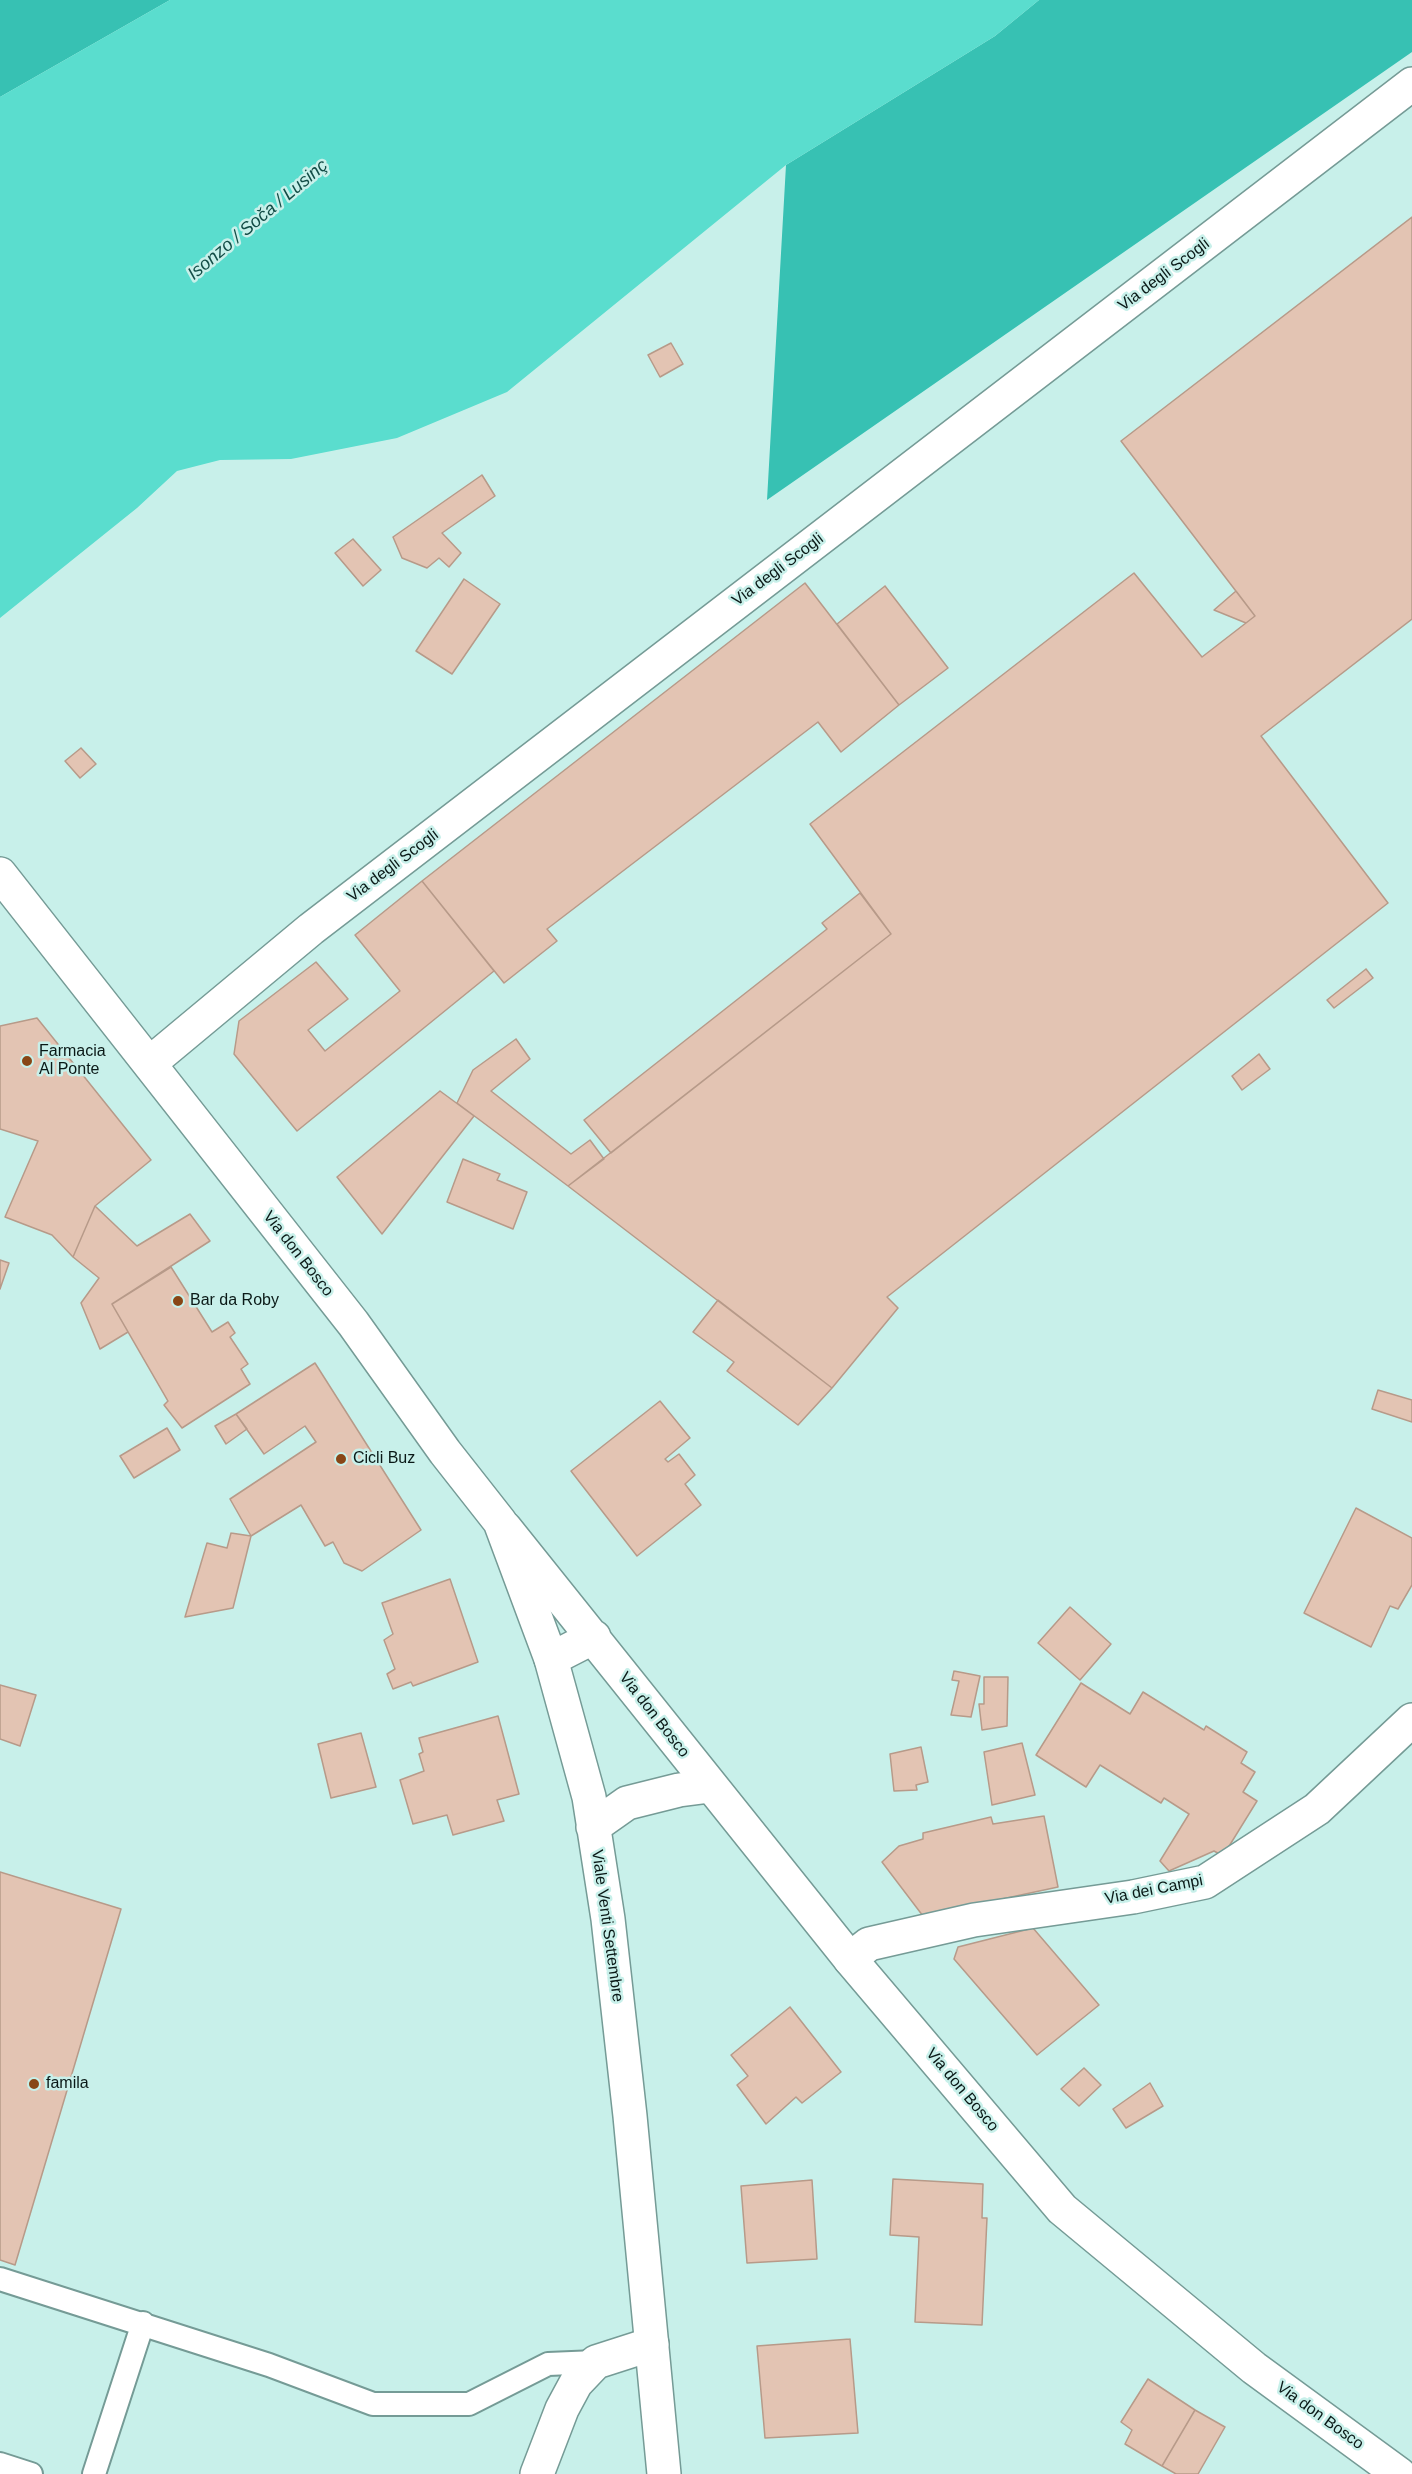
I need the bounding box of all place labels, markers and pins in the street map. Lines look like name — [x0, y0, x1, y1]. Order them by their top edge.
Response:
place label: Farmacia Al Ponte — [39, 1042, 106, 1080]
marker: Farmacia Al Ponte — [20, 1054, 34, 1068]
place label: Bar da Roby — [190, 1291, 279, 1311]
marker: Bar da Roby — [171, 1294, 185, 1308]
place label: Cicli Buz — [353, 1449, 415, 1469]
marker: Cicli Buz — [334, 1452, 348, 1466]
place label: famila — [46, 2074, 89, 2094]
marker: famila — [27, 2077, 41, 2091]

